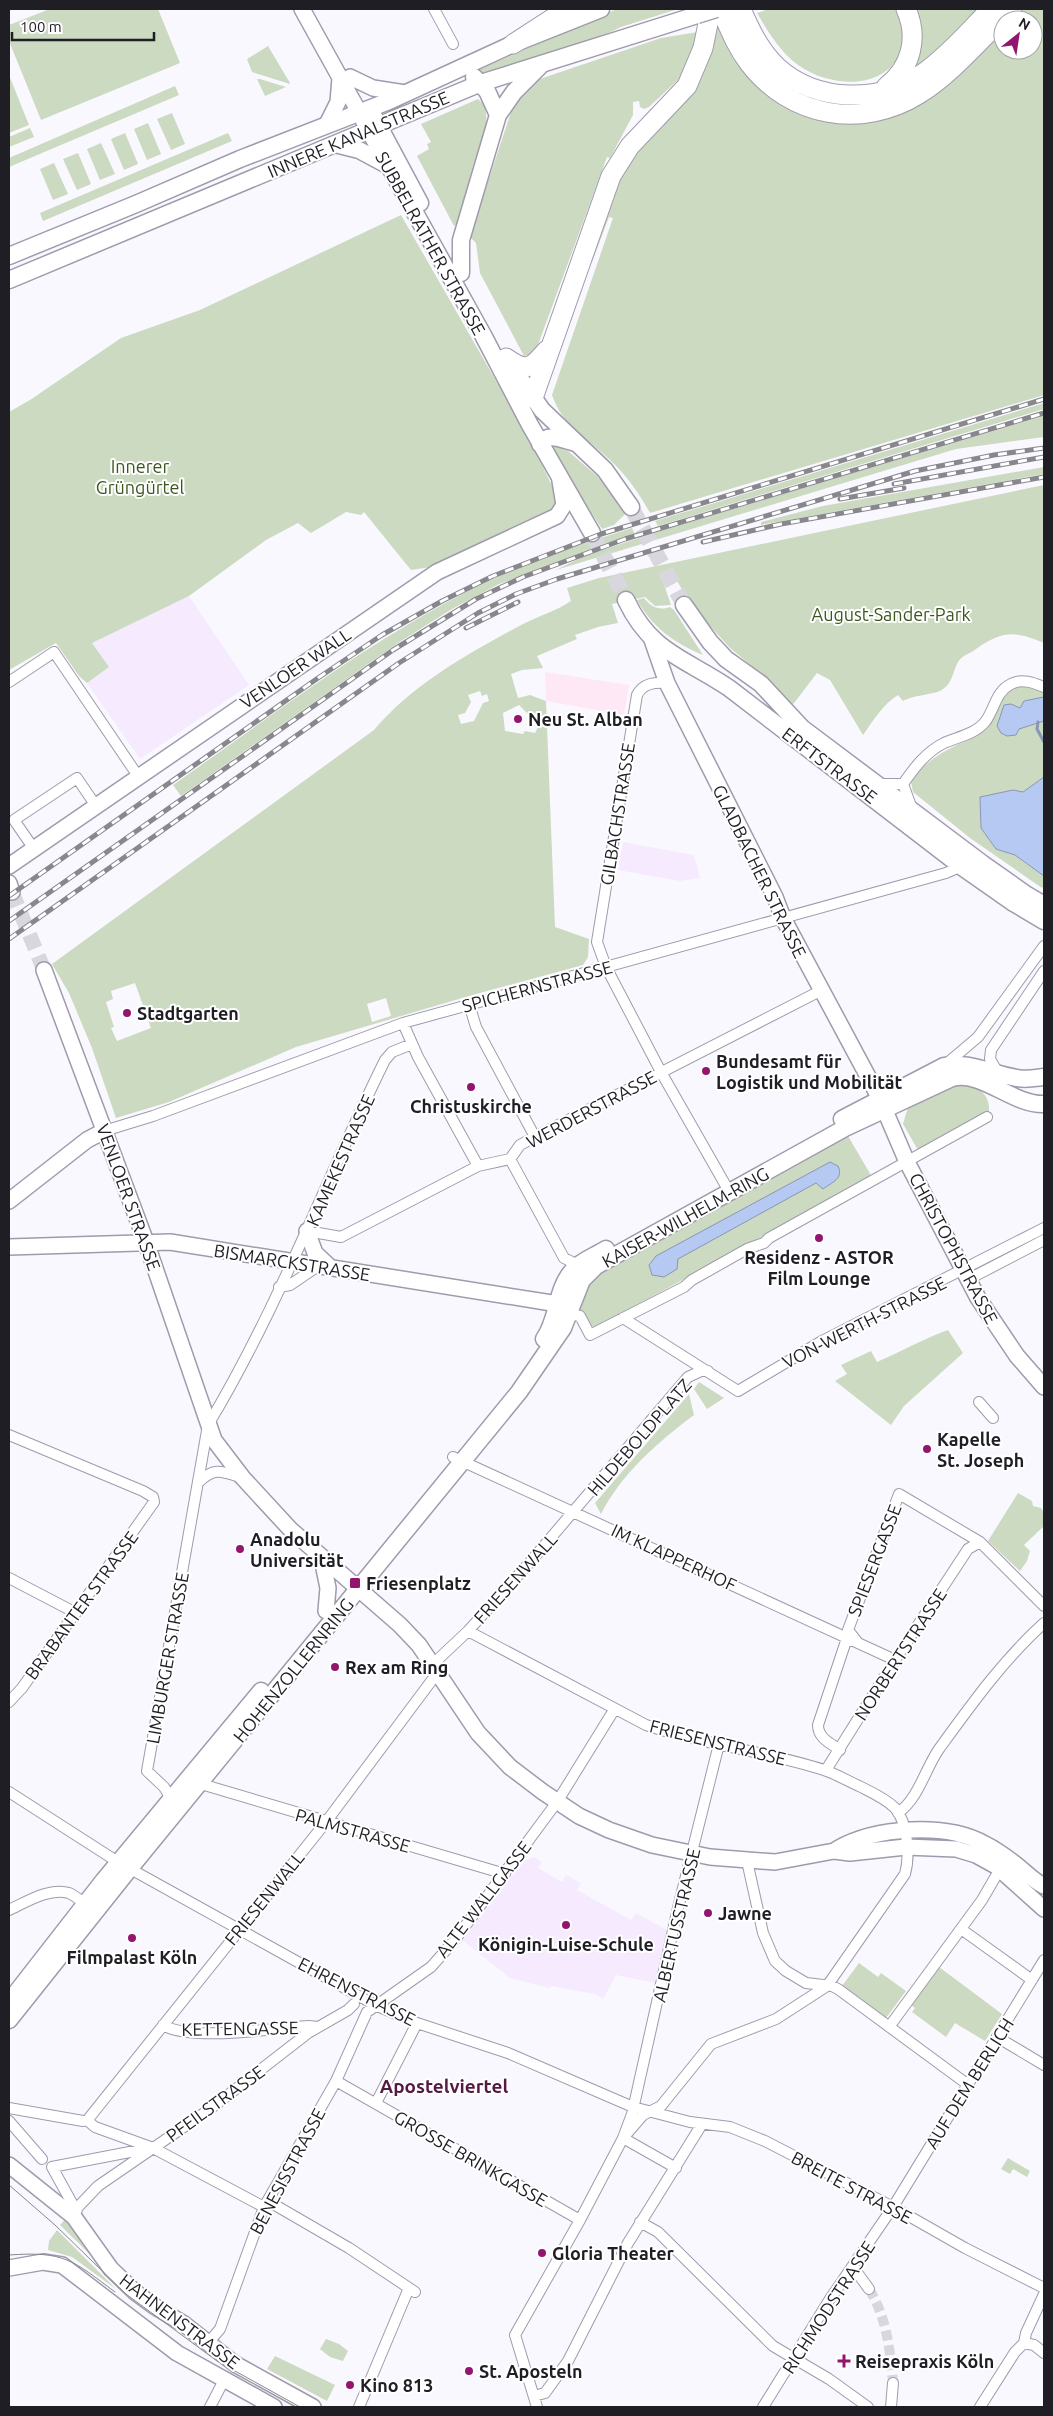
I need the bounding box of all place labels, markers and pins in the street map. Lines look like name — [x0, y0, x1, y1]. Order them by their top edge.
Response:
place label: Neu St. Alban — [528, 709, 643, 729]
marker: Neu St. Alban — [512, 713, 524, 725]
place label: Stadtgarten — [137, 1003, 239, 1023]
marker: Stadtgarten — [121, 1007, 133, 1019]
place label: Bundesamt für Logistik und Mobilität — [716, 1051, 902, 1092]
marker: Bundesamt für Logistik und Mobilität — [700, 1065, 712, 1077]
marker: Christuskirche — [465, 1081, 477, 1093]
place label: Christuskirche — [410, 1096, 532, 1116]
marker: Residenz - ASTOR Film Lounge — [813, 1232, 825, 1244]
place label: Residenz - ASTOR Film Lounge — [744, 1247, 894, 1288]
place label: Kapelle St. Joseph — [937, 1429, 1024, 1470]
marker: Kapelle St. Joseph — [921, 1443, 933, 1455]
place label: Anadolu Universität — [250, 1529, 344, 1570]
marker: Anadolu Universität — [234, 1543, 246, 1555]
place label: Friesenplatz — [366, 1573, 471, 1593]
marker: Friesenplatz — [348, 1576, 362, 1590]
place label: Rex am Ring — [345, 1657, 448, 1677]
marker: Rex am Ring — [329, 1661, 341, 1673]
place label: Jawne — [718, 1903, 772, 1923]
marker: Jawne — [702, 1907, 714, 1919]
marker: Königin-Luise-Schule — [560, 1919, 572, 1931]
marker: Filmpalast Köln — [126, 1932, 138, 1944]
place label: Königin-Luise-Schule — [478, 1934, 654, 1954]
place label: Filmpalast Köln — [67, 1947, 197, 1967]
place label: Gloria Theater — [552, 2243, 675, 2263]
marker: Gloria Theater — [536, 2247, 548, 2259]
place label: Reisepraxis Köln — [855, 2351, 994, 2371]
marker: Reisepraxis Köln — [837, 2354, 851, 2368]
place label: St. Aposteln — [479, 2361, 583, 2381]
marker: St. Aposteln — [463, 2365, 475, 2377]
place label: Kino 813 — [360, 2375, 433, 2395]
marker: Kino 813 — [344, 2379, 356, 2391]

